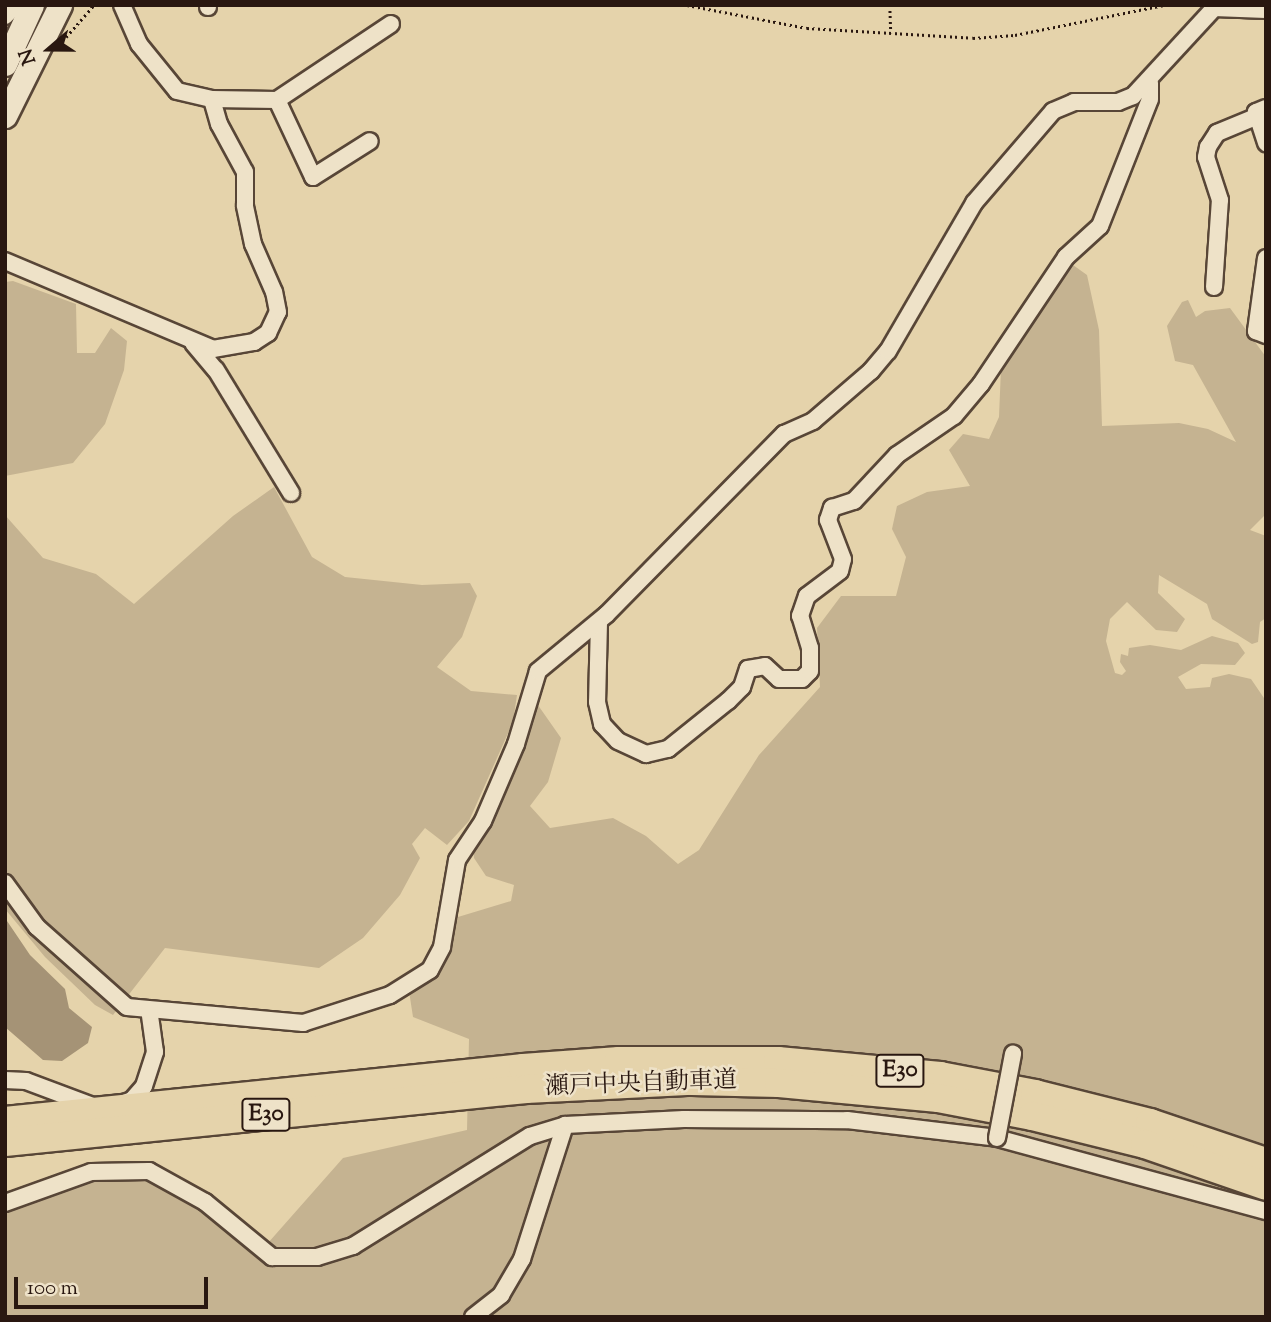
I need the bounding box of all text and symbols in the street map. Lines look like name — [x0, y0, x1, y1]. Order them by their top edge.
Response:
north arrow — [14, 14, 84, 84]
text: N — [14, 45, 44, 68]
road number: E30 — [874, 1052, 926, 1090]
street label: 瀬戸中央自動車道 — [545, 1067, 737, 1103]
road number: E30 — [240, 1096, 292, 1134]
scale bar — [18, 1262, 212, 1306]
text: 100 m — [27, 1274, 78, 1304]

